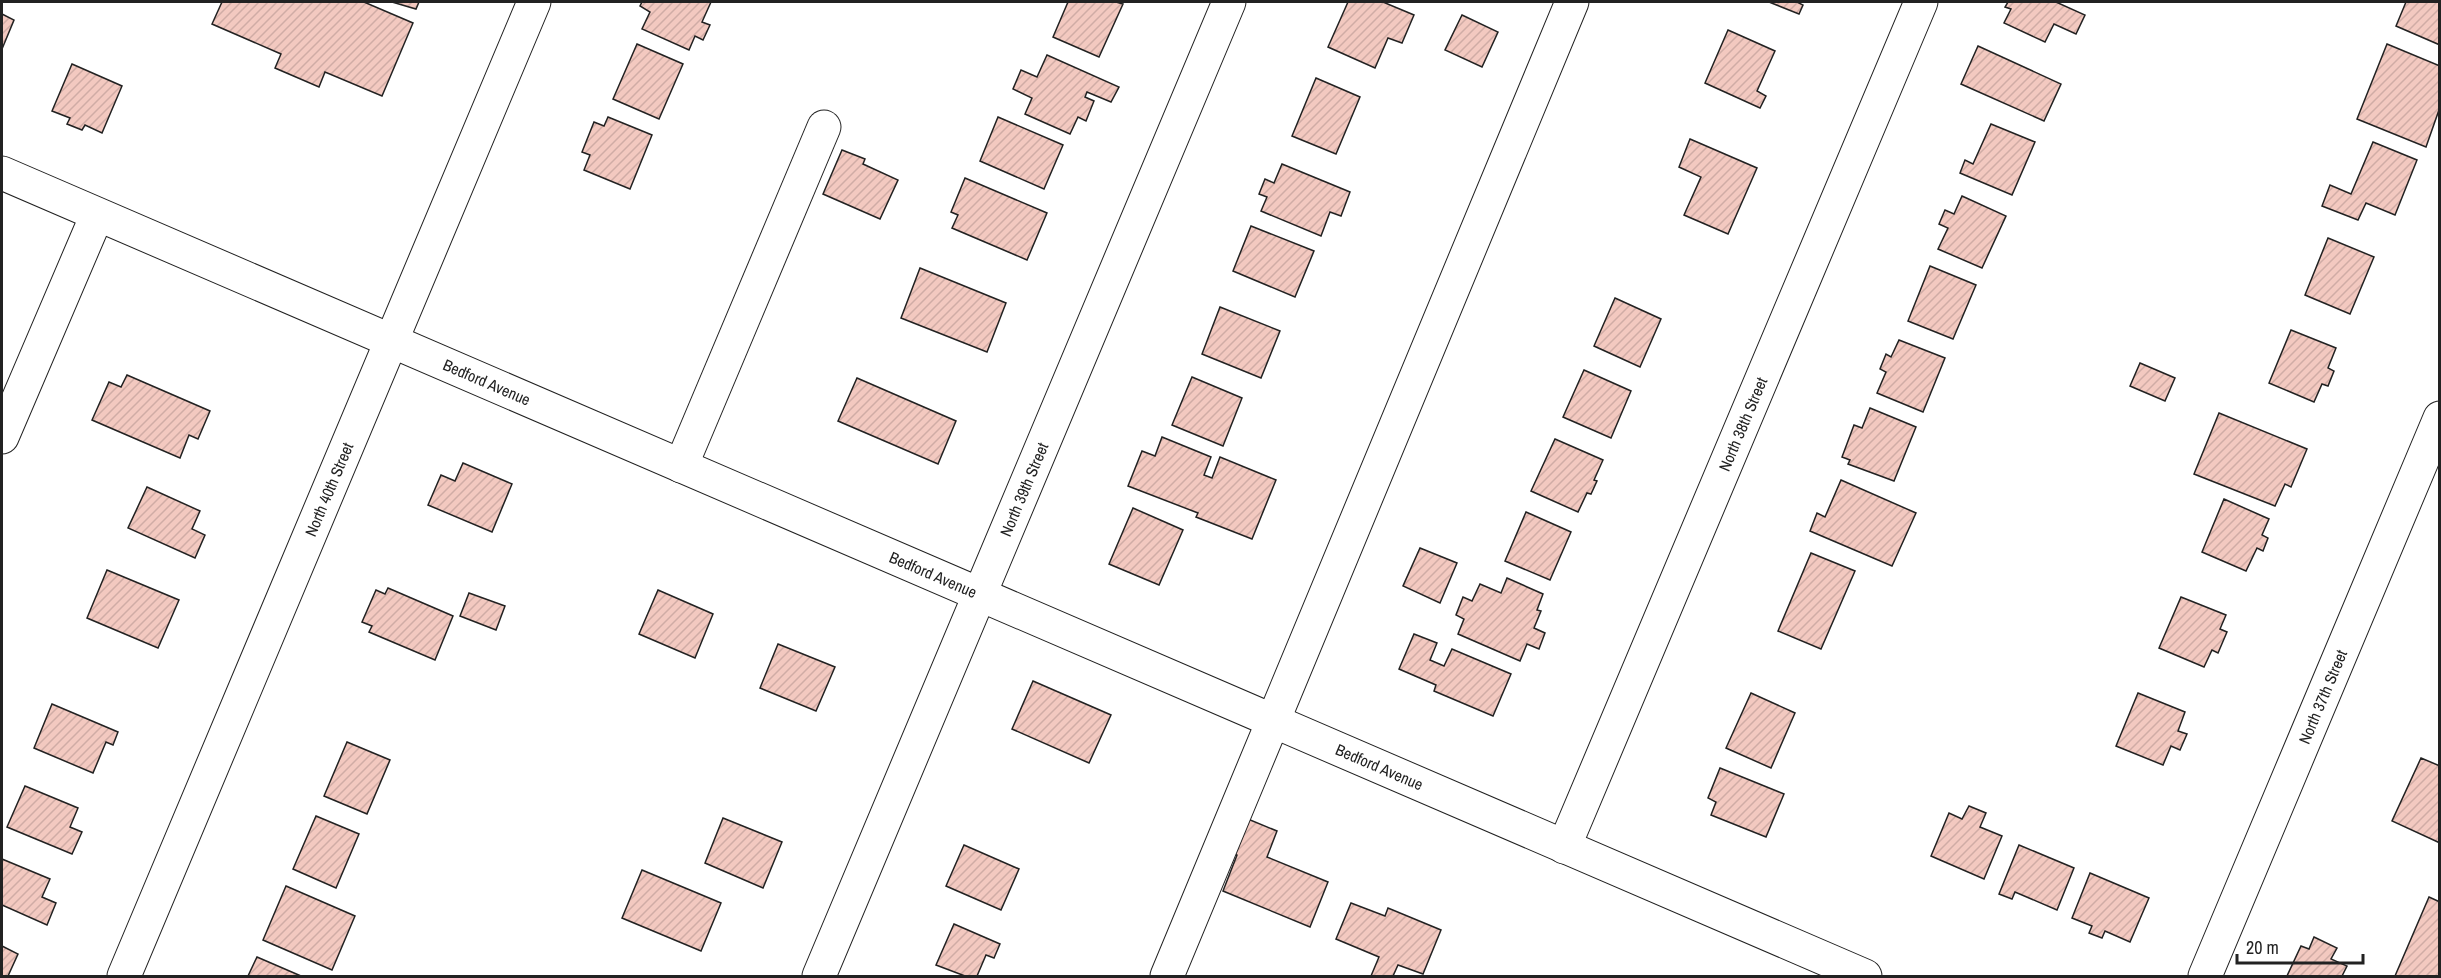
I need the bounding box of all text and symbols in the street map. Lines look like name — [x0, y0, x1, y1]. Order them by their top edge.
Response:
street label: Bedford Avenue — [440, 353, 534, 411]
street label: North 38th Street — [1713, 374, 1772, 475]
street label: North 40th Street — [299, 439, 359, 540]
street label: North 39th Street — [994, 439, 1054, 540]
street label: Bedford Avenue — [886, 546, 980, 603]
street label: North 37th Street — [2293, 646, 2352, 747]
street label: Bedford Avenue — [1332, 738, 1427, 795]
scale bar — [2237, 927, 2363, 965]
text: 20 m — [2246, 935, 2279, 960]

